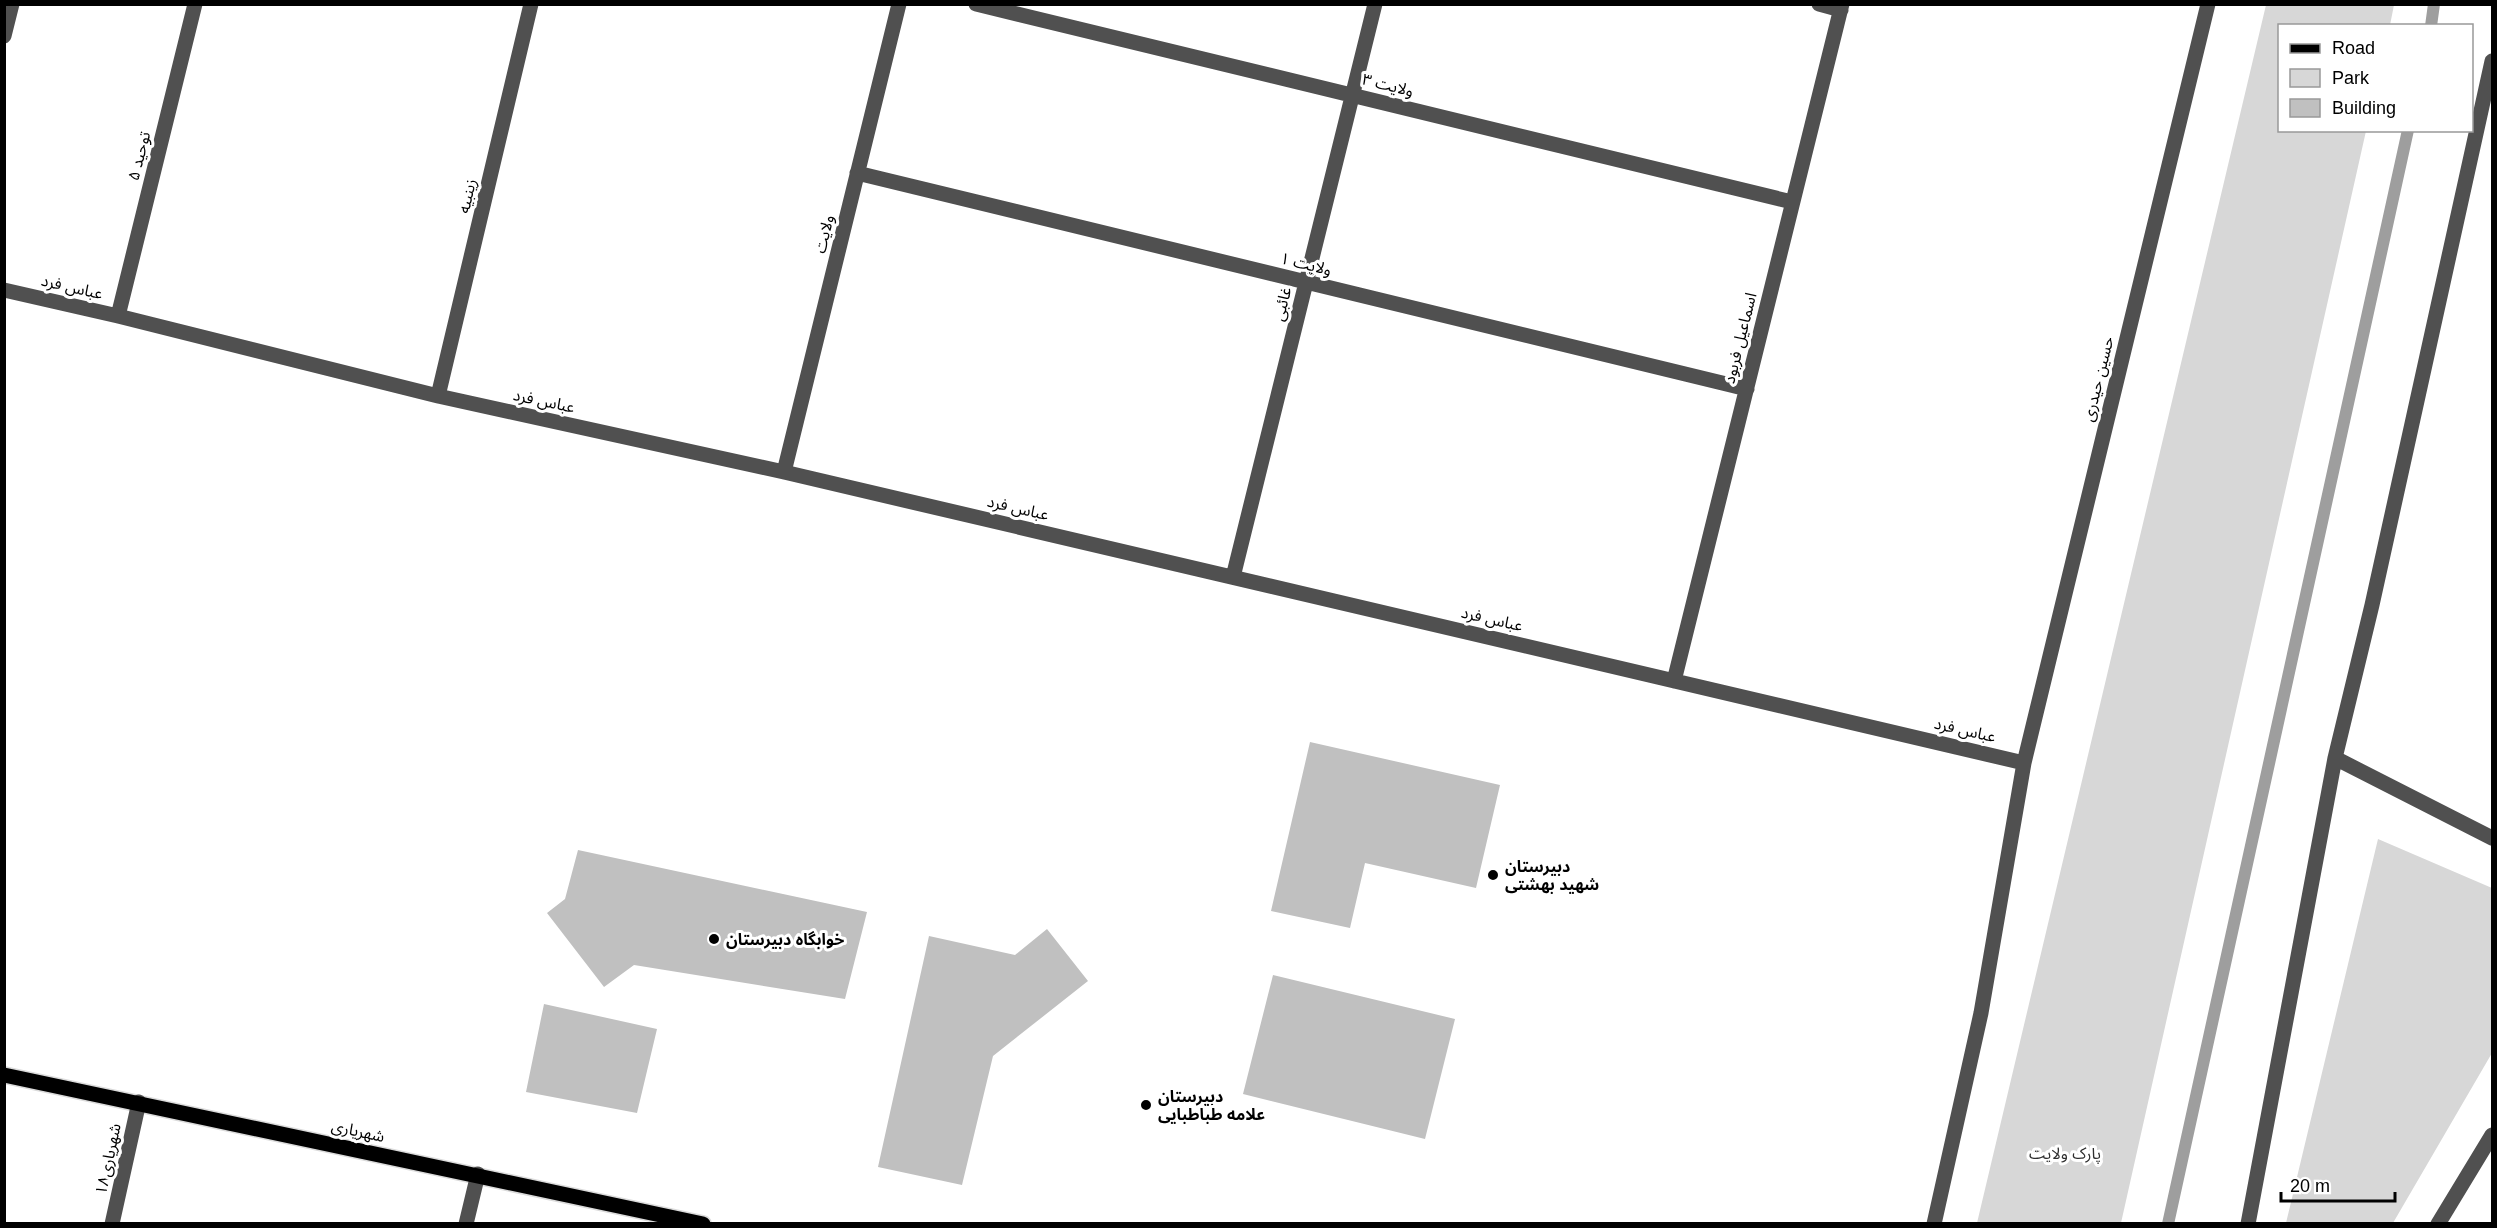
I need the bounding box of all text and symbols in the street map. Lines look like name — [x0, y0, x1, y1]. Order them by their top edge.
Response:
legend — [2278, 24, 2473, 132]
text: Road — [2332, 38, 2375, 58]
text: Park — [2332, 68, 2370, 88]
street label: ولایت ۳ — [1360, 70, 1415, 101]
text: Building — [2332, 98, 2396, 118]
street label: توحید ۵ — [125, 129, 154, 182]
street label: زینبیه — [455, 177, 480, 215]
street label: ولایت — [811, 213, 838, 255]
street label: ولایت ۱ — [1278, 249, 1333, 280]
street label: عباس فرد — [39, 272, 104, 303]
street label: غائبی — [1270, 285, 1295, 323]
street label: اسماعیل فربود — [1721, 291, 1760, 385]
street label: حسین حیدری — [2079, 335, 2118, 424]
street label: عباس فرد — [511, 386, 576, 417]
street label: عباس فرد — [985, 493, 1050, 524]
street label: عباس فرد — [1459, 604, 1524, 635]
street label: عباس فرد — [1932, 715, 1997, 746]
place label: دبیرستان شهید بهشتی — [1505, 858, 1599, 894]
marker: دبیرستان شهید بهشتی — [1486, 868, 1500, 882]
place label: خوابگاه دبیرستان — [726, 931, 844, 949]
marker: خوابگاه دبیرستان — [707, 932, 721, 946]
place label: دبیرستان علامه طباطبایی — [1158, 1088, 1265, 1124]
marker: دبیرستان علامه طباطبایی — [1139, 1098, 1153, 1112]
street label: شهریاری — [330, 1117, 386, 1146]
street label: شهریاری۱۸ — [92, 1122, 125, 1196]
park label: پارک ولایت — [2029, 1145, 2101, 1164]
scale bar — [2281, 1165, 2395, 1203]
text: 20 m — [2290, 1176, 2330, 1196]

